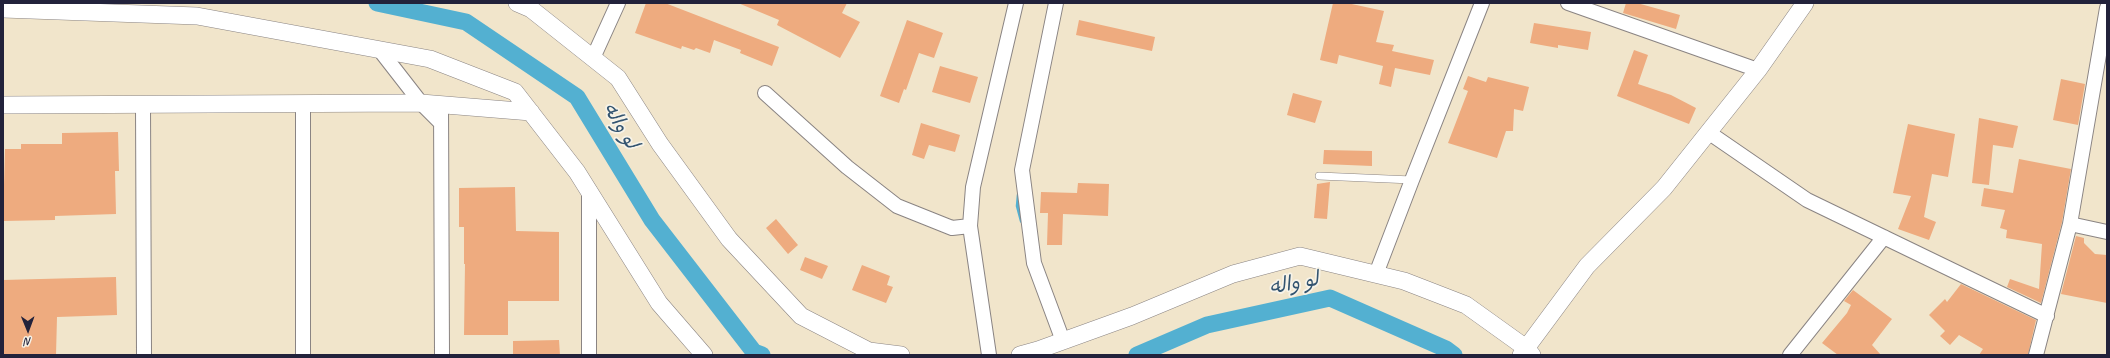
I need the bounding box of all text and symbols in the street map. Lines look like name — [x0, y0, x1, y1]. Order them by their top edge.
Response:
water label: لو واله — [597, 98, 643, 154]
water label: لو واله — [1267, 267, 1321, 301]
north arrow — [8, 310, 48, 350]
text: N — [25, 335, 32, 349]

